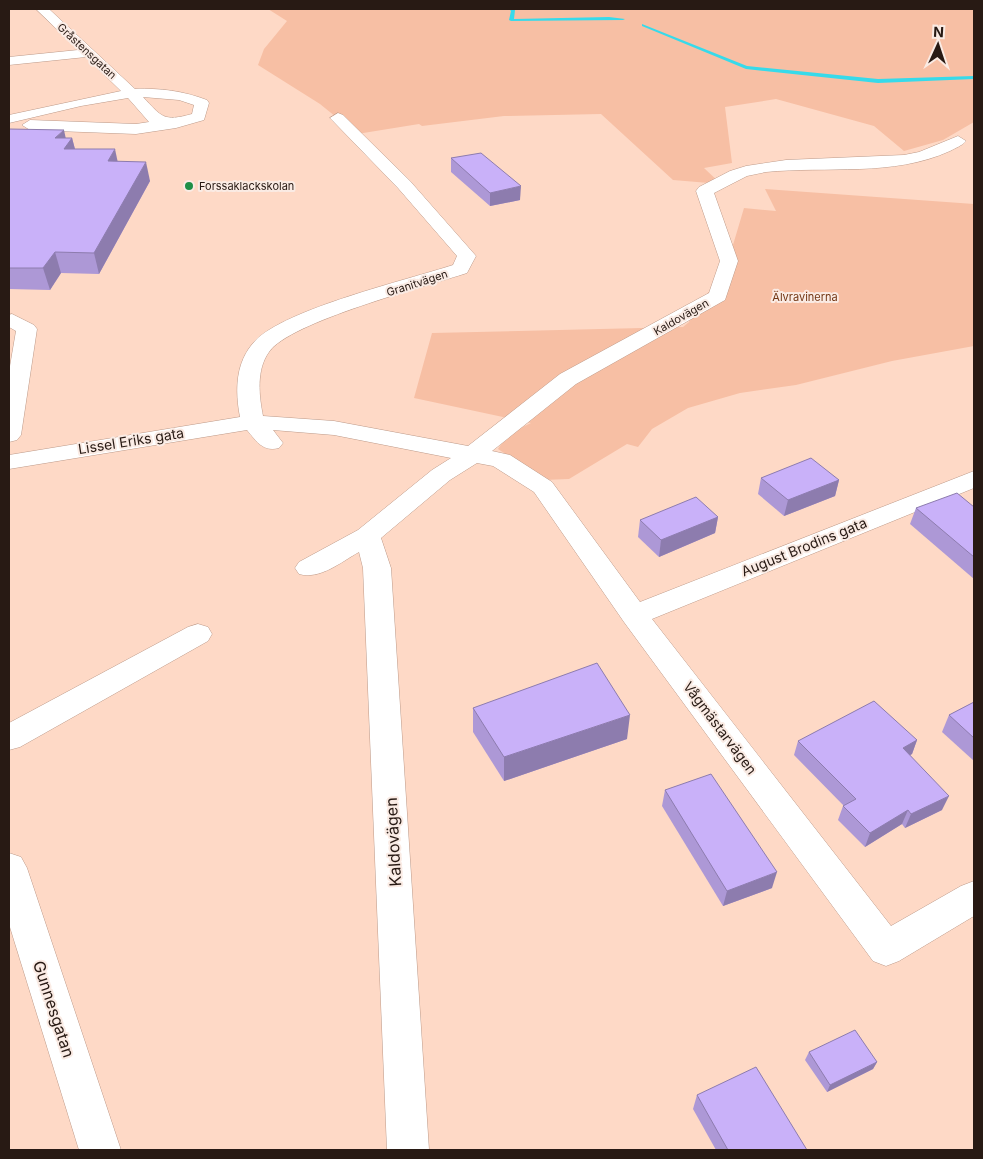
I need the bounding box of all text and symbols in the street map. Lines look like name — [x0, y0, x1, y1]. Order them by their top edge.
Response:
street label: Gråstensgatan — [55, 20, 119, 82]
north arrow — [913, 20, 963, 70]
text: N — [933, 23, 944, 40]
place label: Forssaklackskolan — [199, 179, 294, 193]
marker: Forssaklackskolan — [183, 180, 195, 192]
street label: Granitvägen — [385, 267, 449, 299]
park label: Älvravinerna — [772, 290, 838, 304]
street label: Kaldovägen — [651, 296, 711, 338]
street label: Lissel Eriks gata — [77, 424, 185, 457]
street label: August Brodins gata — [739, 514, 869, 579]
street label: Vågmästarvägen — [680, 678, 761, 777]
street label: Kaldovägen — [381, 797, 405, 887]
street label: Gunnesgatan — [29, 958, 79, 1060]

